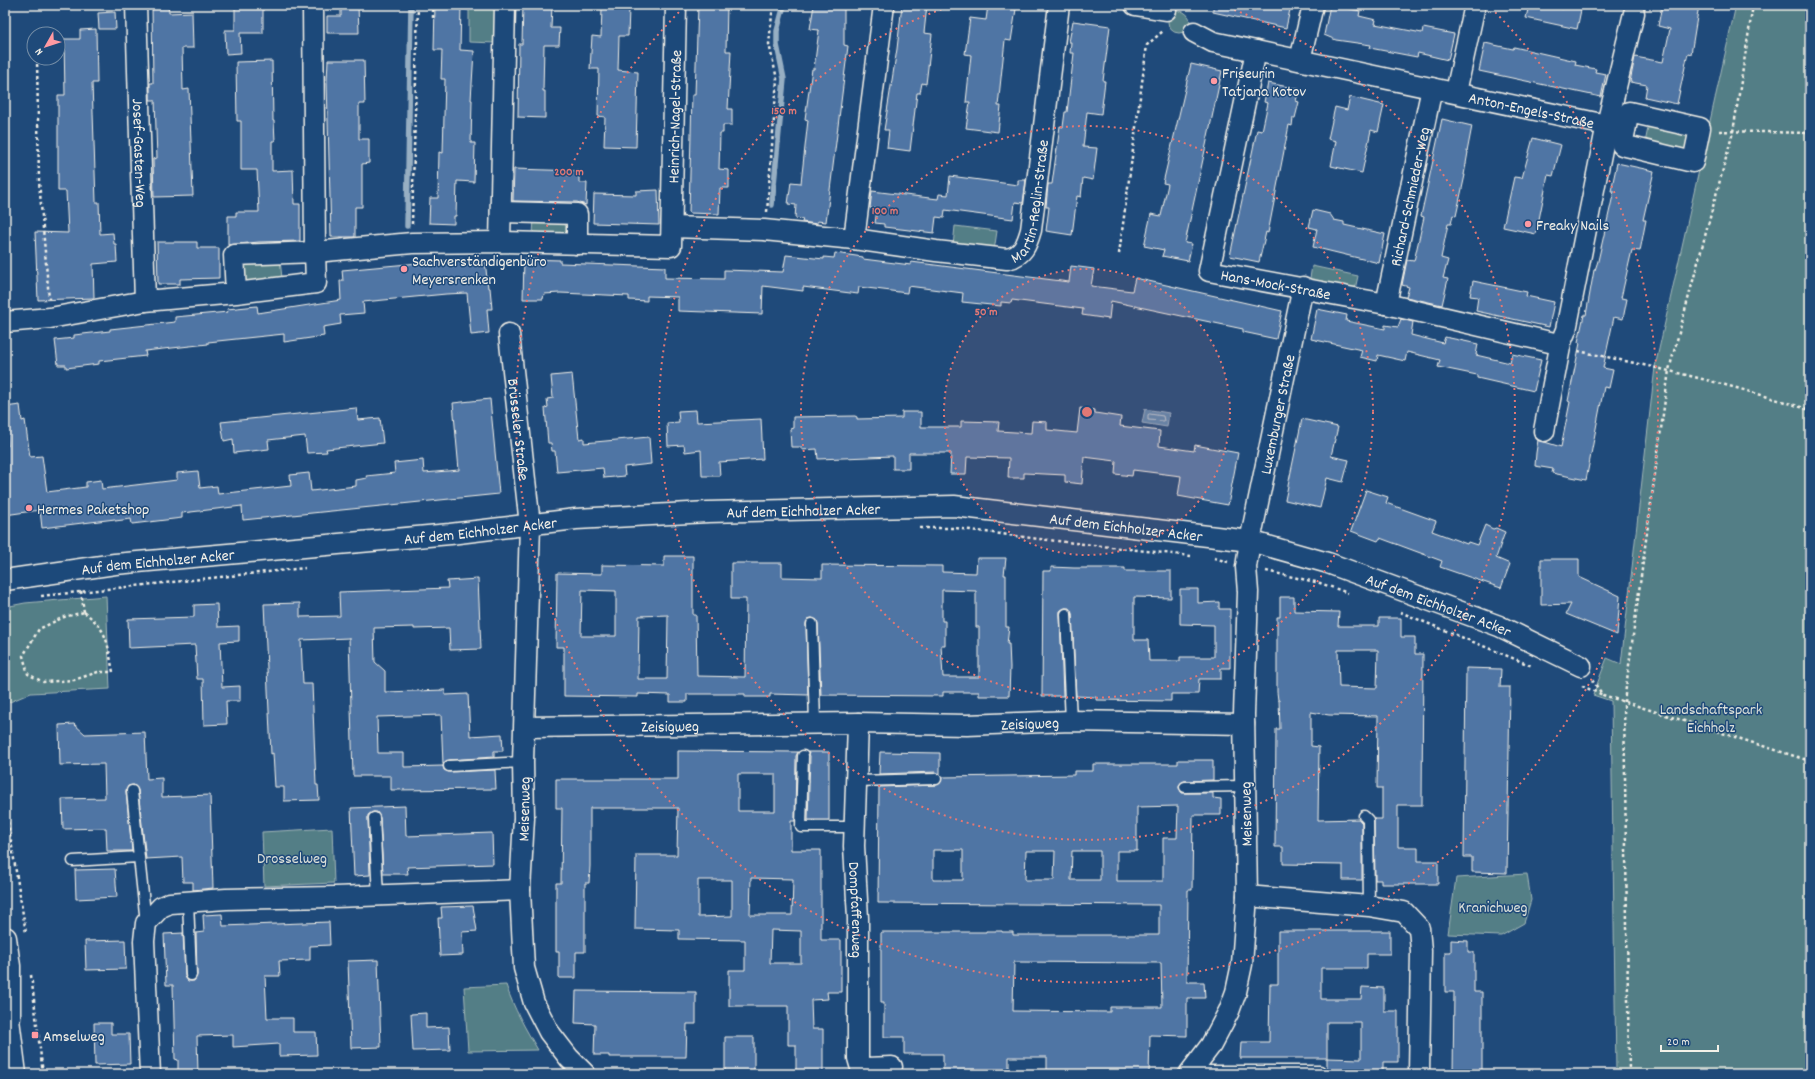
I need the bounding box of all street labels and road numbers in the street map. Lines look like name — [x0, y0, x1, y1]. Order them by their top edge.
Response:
street label: Heinrich-Nagel-Straße — [663, 50, 689, 184]
street label: Anton-Engels-Straße — [1466, 87, 1596, 136]
street label: Josef-Gasten-Weg — [125, 98, 151, 208]
street label: Richard-Schmieder-Weg — [1385, 125, 1437, 269]
street label: Martin-Reglin-Straße — [1007, 138, 1056, 271]
street label: Hans-Mock-Straße — [1219, 264, 1332, 307]
street label: Luxemburger Straße — [1255, 353, 1303, 477]
street label: Brüsseler Straße — [500, 377, 534, 482]
street label: Auf dem Eichholzer Acker — [726, 499, 881, 526]
street label: Auf dem Eichholzer Acker — [1048, 508, 1204, 549]
street label: Auf dem Eichholzer Acker — [403, 512, 558, 552]
street label: Auf dem Eichholzer Acker — [80, 544, 236, 583]
street label: Auf dem Eichholzer Acker — [1362, 569, 1515, 644]
street label: Zeisigweg — [1001, 712, 1059, 738]
street label: Zeisigweg — [641, 716, 699, 740]
street label: Meisenweg — [513, 776, 538, 842]
street label: Meisenweg — [1235, 781, 1260, 847]
street label: Dompfaffenweg — [841, 861, 867, 958]

